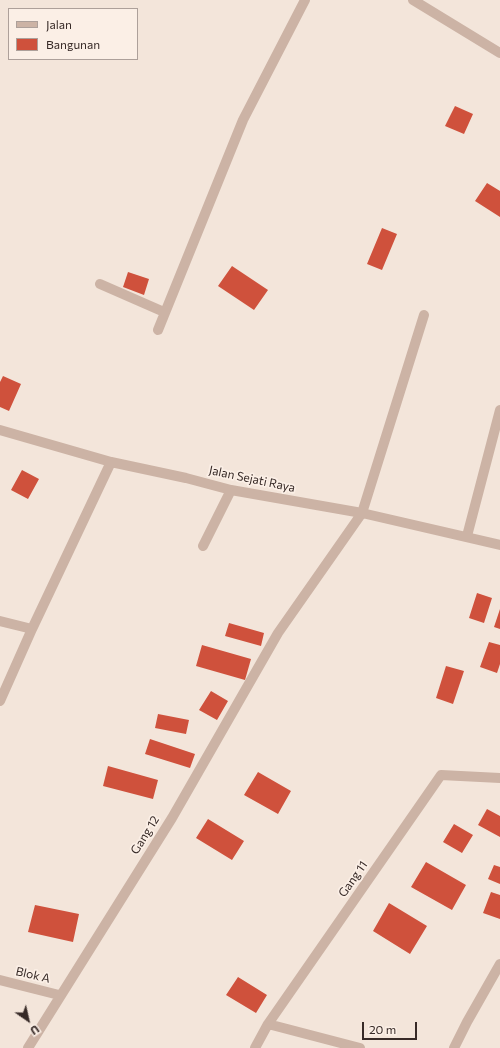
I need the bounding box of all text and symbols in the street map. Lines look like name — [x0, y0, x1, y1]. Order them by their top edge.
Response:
legend — [8, 8, 138, 60]
text: Jalan — [46, 17, 72, 31]
text: Bangunan — [46, 37, 100, 51]
street label: Jalan Sejati Raya — [208, 463, 296, 495]
street label: Gang 12 — [128, 813, 162, 857]
street label: Gang 11 — [335, 858, 371, 900]
street label: Blok A — [14, 964, 52, 986]
north arrow — [8, 1000, 48, 1040]
scale bar — [364, 1014, 419, 1040]
text: 20 m — [369, 1022, 396, 1036]
text: U — [28, 1023, 42, 1038]

